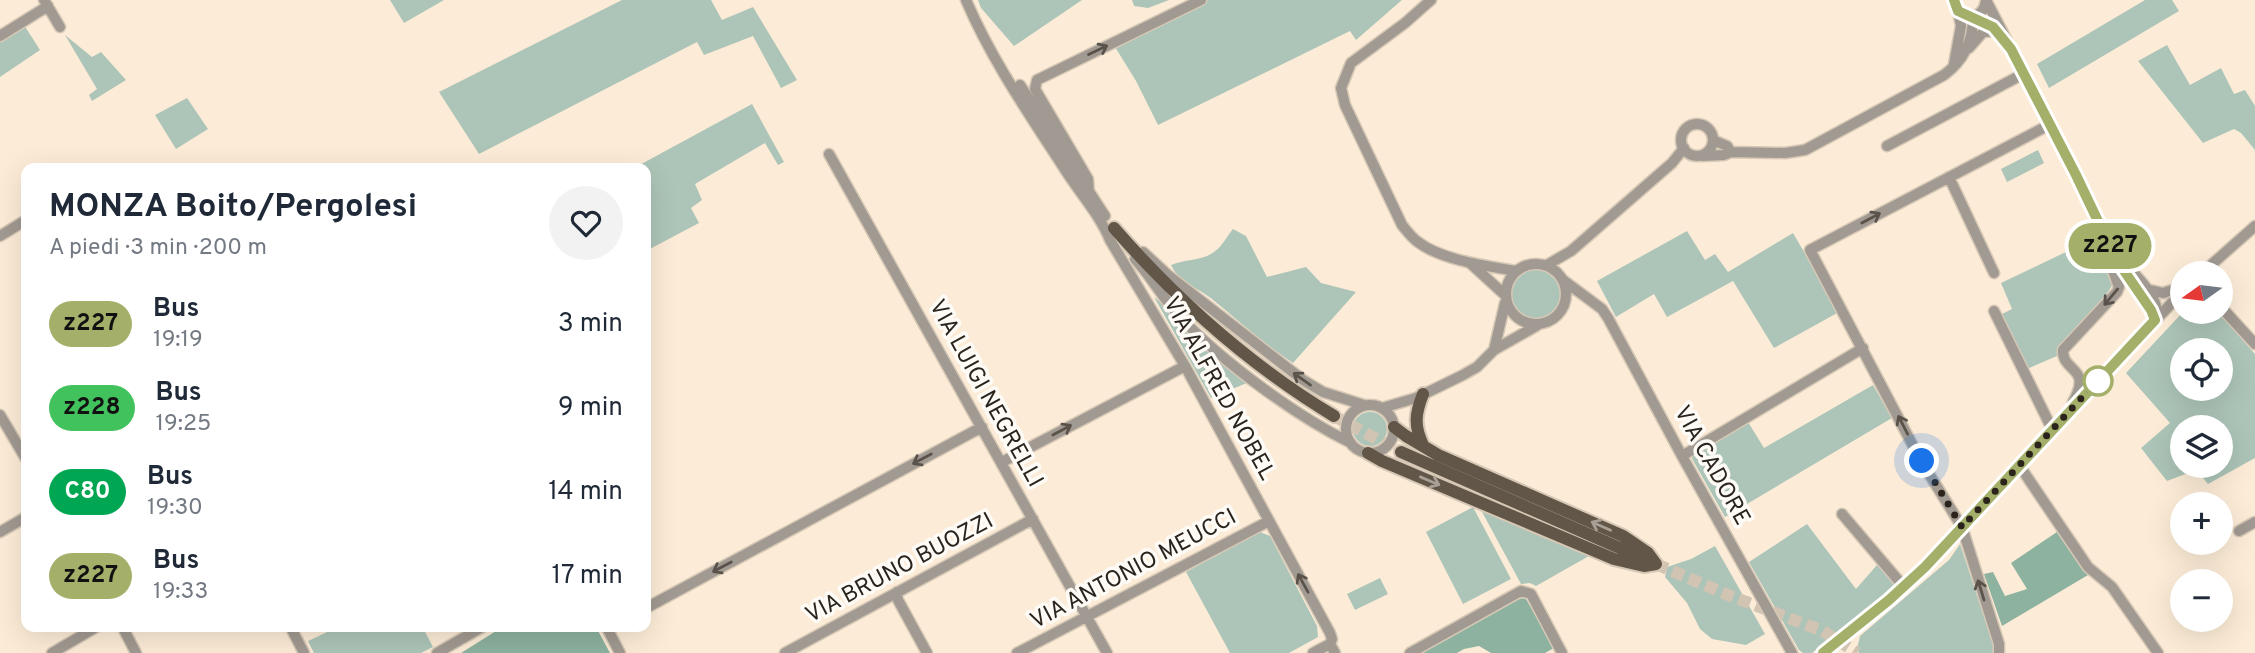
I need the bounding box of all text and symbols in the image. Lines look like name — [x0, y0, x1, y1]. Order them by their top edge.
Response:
one-way arrow — [1087, 43, 1108, 56]
button: heart — [549, 186, 623, 260]
text: MONZA Boito/Pergolesi — [49, 187, 417, 229]
one-way arrow — [1860, 211, 1881, 225]
line badge: z227 — [2061, 223, 2159, 269]
text: z227 — [2082, 231, 2138, 261]
text: A piedi · 3 min · 200 m — [49, 234, 267, 263]
north arrow — [2170, 261, 2233, 324]
map controls — [2170, 261, 2233, 632]
one-way arrow — [2103, 288, 2119, 306]
street label: VIA ALFRED NOBEL — [1156, 292, 1281, 486]
text: Bus — [153, 293, 199, 326]
street label: VIA LUIGI NEGRELLI — [921, 295, 1049, 493]
text: 3 min — [558, 308, 623, 341]
text: z227 — [63, 309, 118, 339]
text: 19:19 — [153, 326, 203, 355]
button: locate — [2170, 338, 2233, 401]
unlabelled marker — [2083, 366, 2113, 396]
one-way arrow — [1293, 372, 1312, 386]
text: Bus — [156, 377, 202, 410]
text: 9 min — [558, 392, 623, 425]
text: z228 — [63, 393, 121, 423]
street label: VIA CADORE — [1666, 401, 1756, 531]
text: 19:25 — [156, 410, 211, 439]
one-way arrow — [1896, 415, 1909, 436]
button: layers — [2170, 415, 2233, 478]
one-way arrow — [1051, 423, 1072, 436]
your location — [1904, 443, 1939, 478]
one-way arrow — [913, 452, 933, 466]
text: Bus — [147, 461, 193, 494]
one-way arrow — [1418, 475, 1440, 488]
text: 14 min — [548, 476, 623, 509]
text: C80 — [65, 477, 110, 507]
button: + — [2170, 492, 2233, 555]
text: 19:30 — [147, 494, 203, 523]
street label: VIA ANTONIO MEUCCI — [1026, 503, 1242, 637]
street label: VIA BRUNO BUOZZI — [801, 507, 999, 631]
one-way arrow — [1590, 519, 1612, 532]
text: Bus — [153, 545, 199, 578]
text: 17 min — [551, 560, 623, 593]
text: z227 — [63, 561, 118, 591]
one-way arrow — [712, 561, 733, 574]
button: − — [2170, 569, 2233, 632]
one-way arrow — [1296, 574, 1310, 594]
text: 19:33 — [153, 578, 208, 607]
one-way arrow — [1974, 579, 1987, 601]

